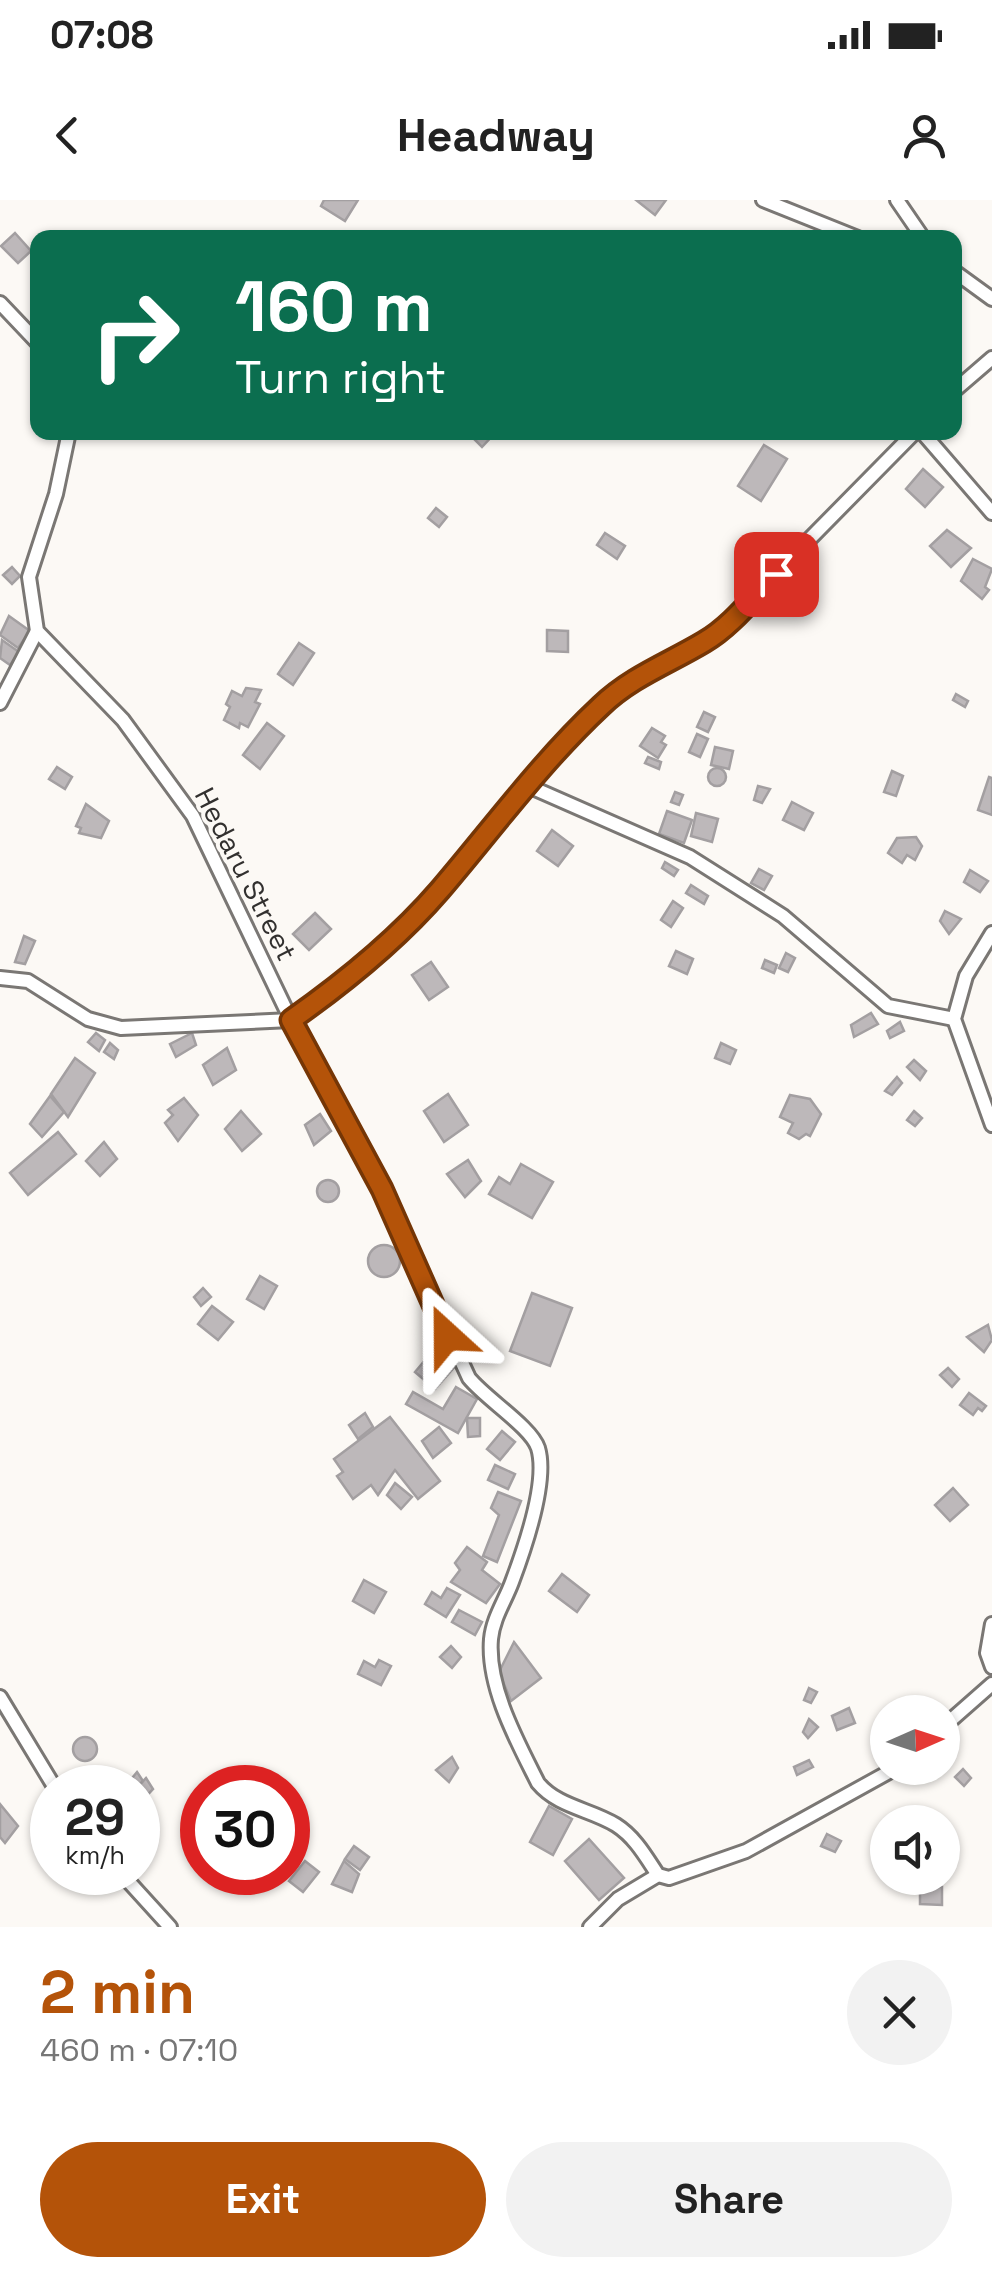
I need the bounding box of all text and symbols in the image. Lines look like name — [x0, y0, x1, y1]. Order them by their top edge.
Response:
text: 07:08 — [50, 11, 154, 59]
text: Headway — [397, 107, 595, 164]
icon: back — [40, 108, 95, 163]
icon: person — [897, 108, 952, 163]
text: 160 m — [235, 262, 433, 351]
icon: right — [70, 270, 200, 400]
text: Turn right — [235, 349, 446, 406]
pin — [734, 532, 819, 617]
icon: arrive — [749, 547, 804, 602]
street label: Hedaru Street — [187, 781, 305, 967]
position arrow — [395, 1284, 499, 1388]
north arrow — [870, 1695, 960, 1785]
map controls — [870, 1695, 960, 1895]
speed limit sign: 30 — [180, 1765, 310, 1895]
text: 29 — [65, 1786, 125, 1850]
button: sound — [870, 1805, 960, 1895]
text: km/h — [65, 1839, 125, 1871]
text: 2 min — [40, 1954, 195, 2031]
button: close — [847, 1960, 952, 2065]
text: 460 m · 07:10 — [40, 2030, 238, 2070]
button: Exit — [40, 2142, 486, 2257]
button: Share — [506, 2142, 952, 2257]

